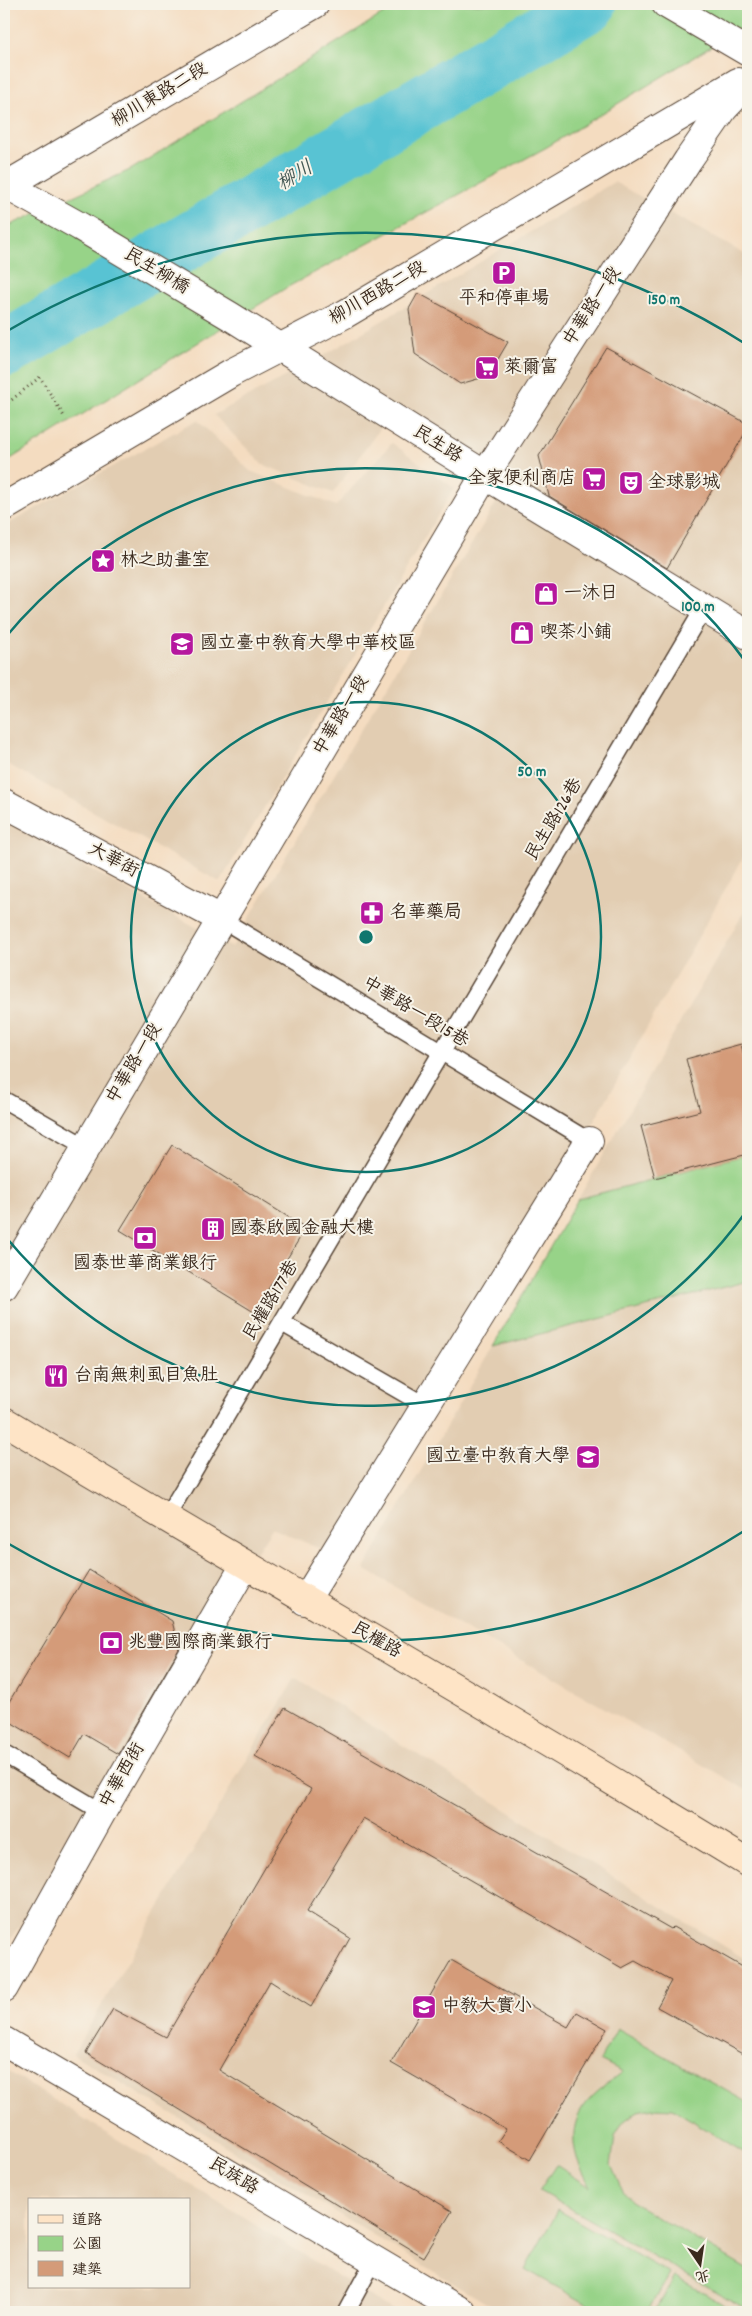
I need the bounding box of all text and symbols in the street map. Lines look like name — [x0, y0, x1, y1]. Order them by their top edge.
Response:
street label: 柳川東路二段 — [107, 57, 213, 135]
water label: 柳川 — [273, 155, 320, 198]
street label: 民生柳橋 — [119, 243, 193, 301]
street label: 柳川西路二段 — [325, 256, 431, 332]
parking icon: 平和停車場 — [491, 260, 517, 286]
street label: 中華路一段 — [558, 262, 628, 352]
place label: 平和停車場 — [459, 287, 549, 312]
text: 150 m — [648, 290, 680, 312]
supermarket icon: 萊爾富 — [474, 355, 500, 381]
place label: 萊爾富 — [504, 356, 558, 381]
street label: 民生路 — [407, 420, 467, 470]
supermarket icon: 全家便利商店 — [581, 466, 607, 492]
place label: 全家便利商店 — [468, 467, 576, 492]
theatre icon: 全球影城 — [618, 470, 644, 496]
place label: 全球影城 — [648, 471, 720, 496]
place icon: 林之助畫室 — [90, 548, 116, 574]
place label: 林之助畫室 — [120, 549, 210, 574]
shop icon: 一沐日 — [533, 581, 559, 607]
place label: 一沐日 — [564, 582, 618, 607]
text: 100 m — [681, 597, 715, 619]
shop icon: 喫茶小鋪 — [509, 620, 535, 646]
place label: 喫茶小鋪 — [540, 621, 612, 646]
school or university icon: 國立臺中教育大學中華校區 — [169, 631, 195, 657]
place label: 國立臺中教育大學中華校區 — [200, 632, 416, 657]
street label: 中華路一段 — [308, 671, 376, 761]
text: 50 m — [518, 762, 546, 784]
street label: 民生路126巷 — [520, 774, 590, 866]
street label: 大華街 — [83, 837, 143, 885]
pharmacy icon: 名華藥局 — [359, 900, 385, 926]
place label: 名華藥局 — [390, 901, 462, 926]
centre of rings — [357, 928, 375, 946]
street label: 中華路一段15巷 — [357, 971, 473, 1055]
street label: 中華路一段 — [101, 1019, 169, 1109]
building icon: 國泰啟國金融大樓 — [200, 1216, 226, 1242]
place label: 國泰啟國金融大樓 — [230, 1217, 374, 1242]
bank icon: 國泰世華商業銀行 — [132, 1225, 158, 1251]
place label: 國泰世華商業銀行 — [73, 1252, 217, 1277]
street label: 民權路177巷 — [238, 1256, 306, 1346]
restaurant icon: 台南無刺虱目魚肚 — [43, 1363, 69, 1389]
place label: 台南無刺虱目魚肚 — [74, 1364, 218, 1389]
school or university icon: 國立臺中教育大學 — [575, 1444, 601, 1470]
place label: 國立臺中教育大學 — [426, 1445, 570, 1470]
street label: 民權路 — [346, 1617, 406, 1665]
bank icon: 兆豐國際商業銀行 — [98, 1630, 124, 1656]
place label: 兆豐國際商業銀行 — [128, 1631, 272, 1656]
street label: 中華西街 — [94, 1739, 152, 1813]
school or university icon: 中教大實小 — [411, 1994, 437, 2020]
place label: 中教大實小 — [442, 1995, 532, 2020]
street label: 民族路 — [203, 2152, 263, 2202]
legend — [28, 2198, 190, 2288]
text: 道路 — [72, 2210, 102, 2232]
text: 公園 — [72, 2234, 102, 2256]
north arrow — [674, 2238, 724, 2288]
text: 建築 — [72, 2260, 102, 2282]
text: 北 — [693, 2263, 712, 2286]

